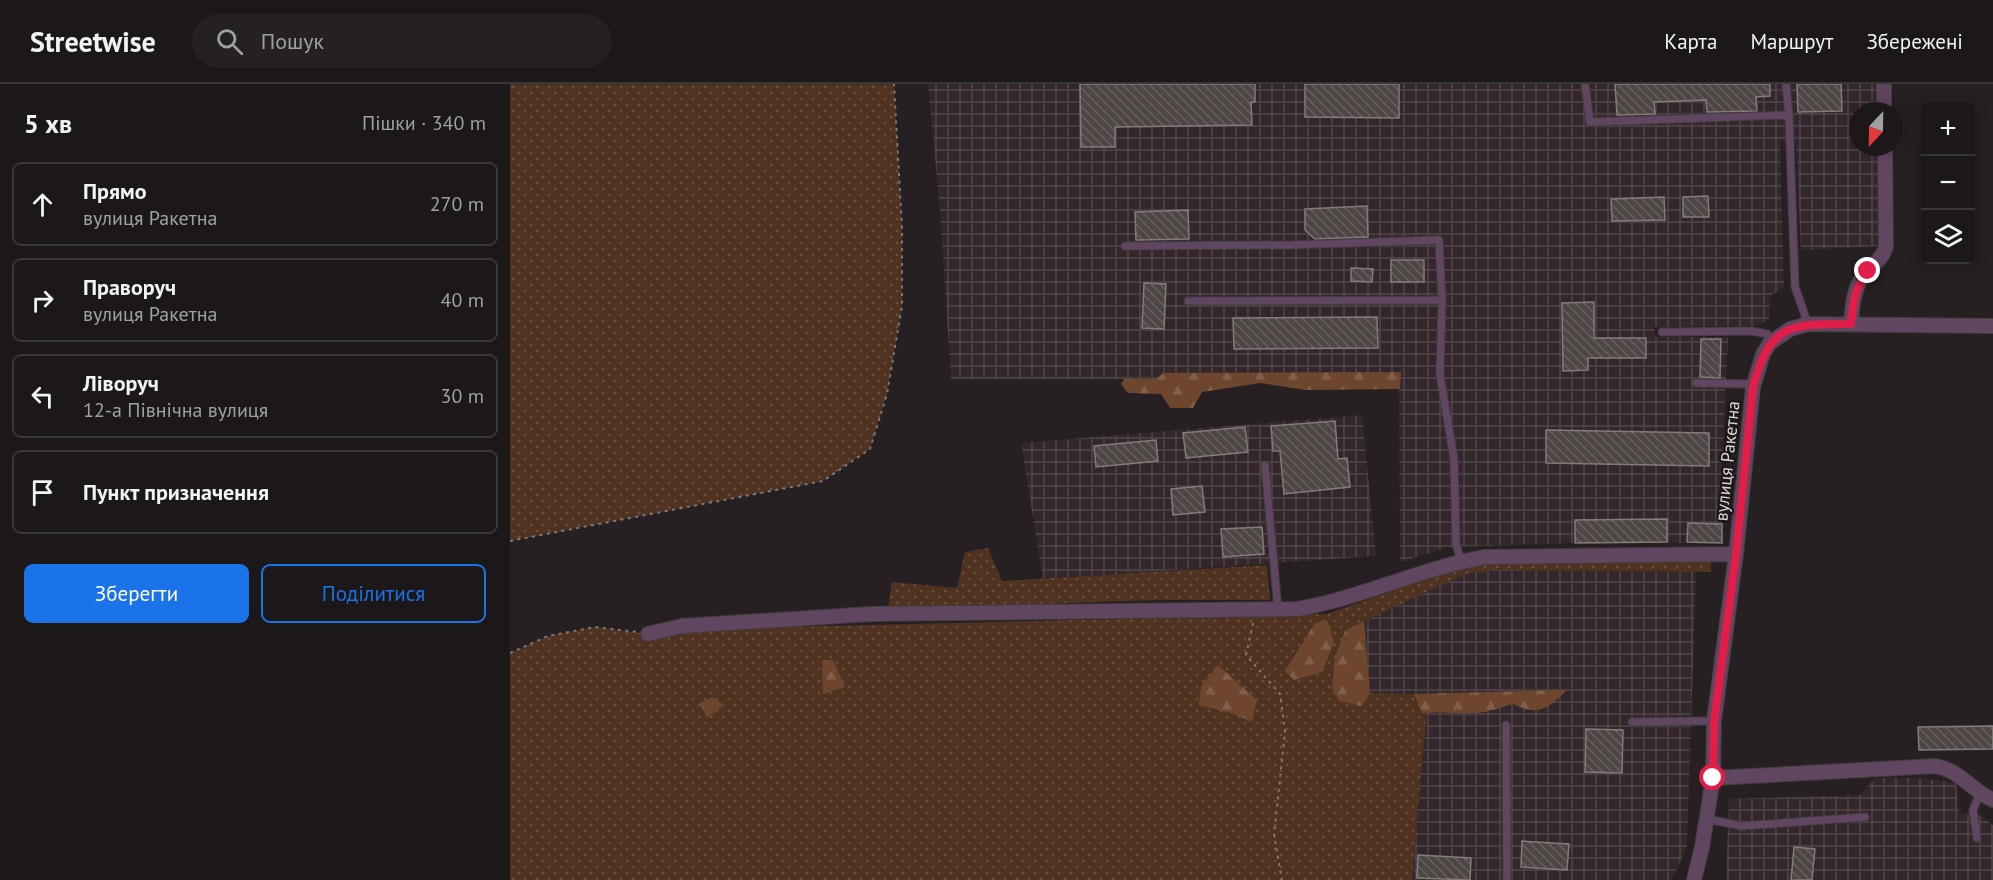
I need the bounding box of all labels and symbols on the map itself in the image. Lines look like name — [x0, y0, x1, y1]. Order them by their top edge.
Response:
north arrow — [1849, 102, 1903, 156]
route end — [1854, 257, 1880, 283]
street label: вулиця Ракетна — [1709, 400, 1745, 522]
route start — [1699, 764, 1725, 790]

